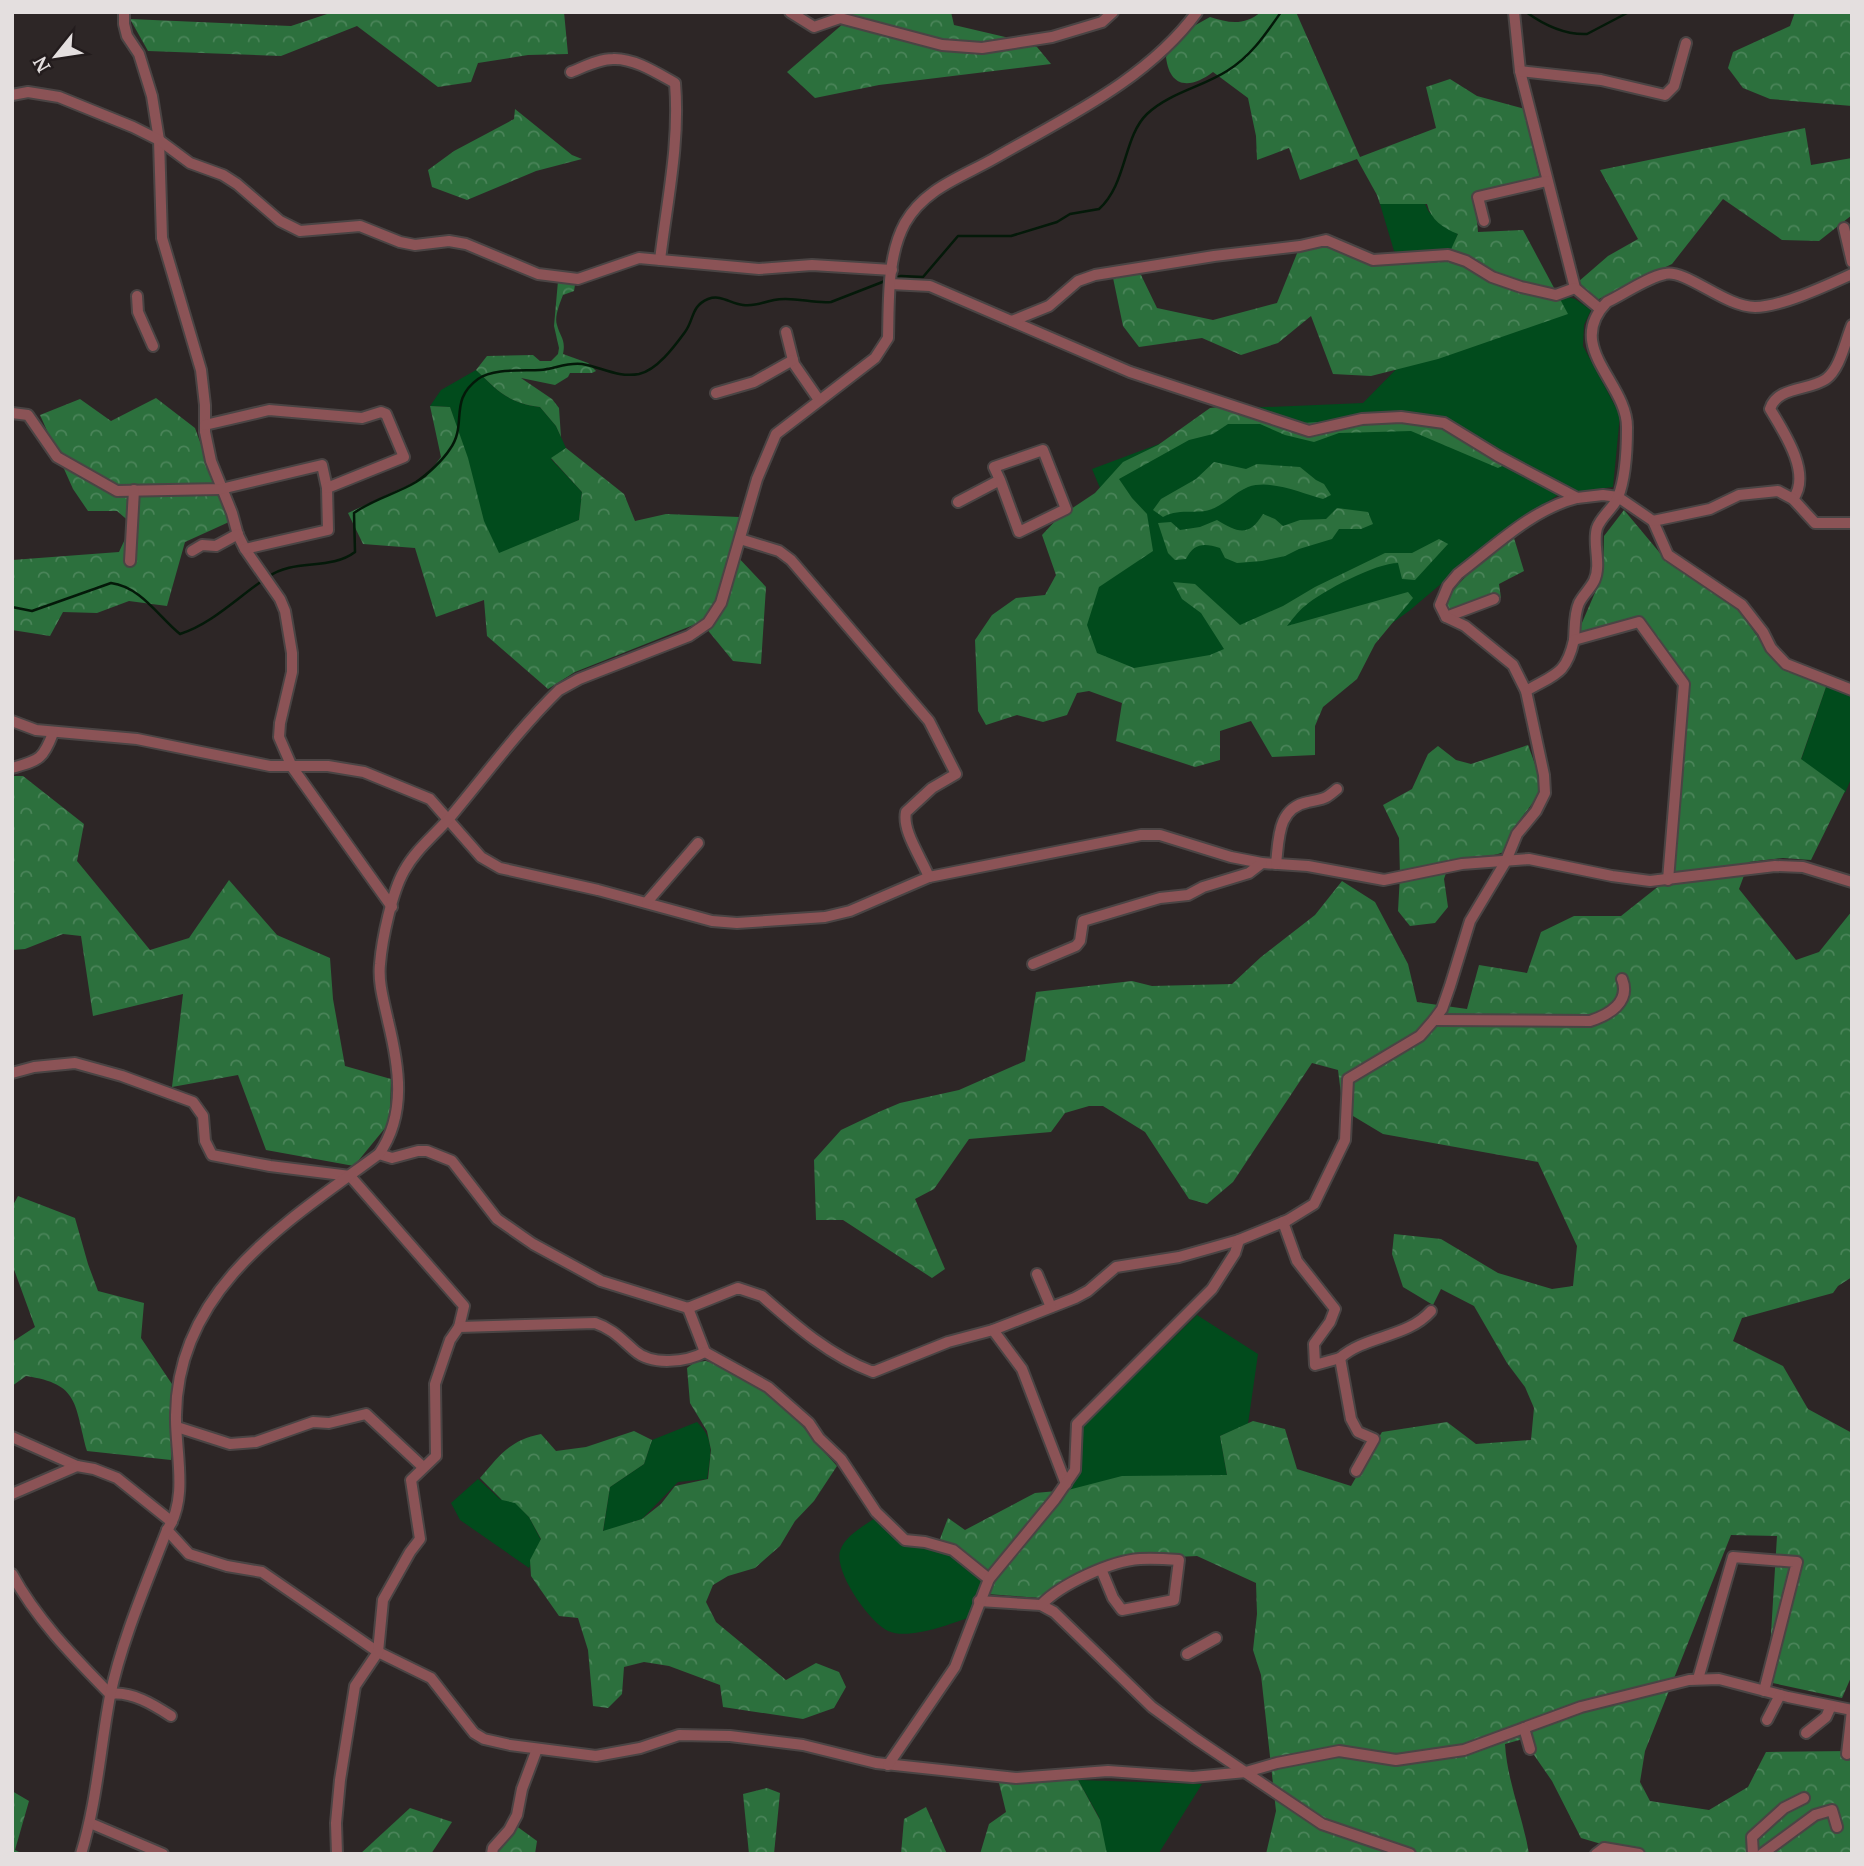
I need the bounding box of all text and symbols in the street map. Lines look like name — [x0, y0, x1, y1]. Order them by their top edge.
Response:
north arrow — [21, 21, 91, 91]
text: N — [26, 52, 55, 77]

